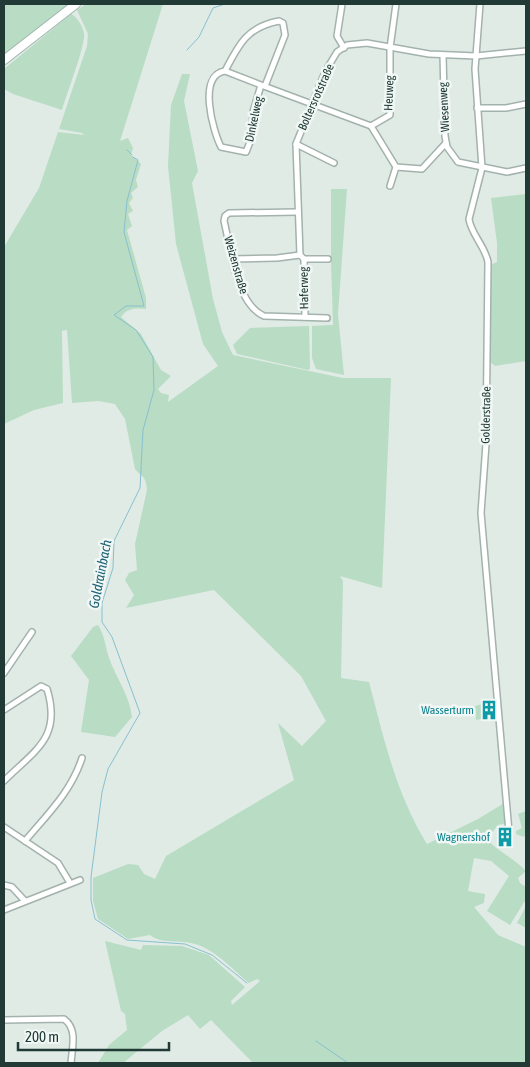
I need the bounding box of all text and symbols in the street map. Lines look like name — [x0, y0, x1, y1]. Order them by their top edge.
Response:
street label: Boltersrotstraße — [295, 62, 337, 132]
street label: Heuweg — [381, 74, 397, 111]
street label: Wiesenweg — [436, 81, 452, 132]
street label: Dinkelweg — [242, 94, 266, 143]
street label: Weizenstraße — [221, 234, 251, 296]
street label: Haferweg — [297, 266, 311, 309]
street label: Golderstraße — [479, 386, 493, 444]
water label: Goldrainbach — [86, 538, 115, 610]
building icon: Wasserturm — [478, 699, 500, 721]
place label: Wasserturm — [421, 703, 474, 717]
building icon: Wagnershof — [494, 826, 516, 848]
place label: Wagnershof — [437, 830, 491, 844]
scale bar — [18, 1020, 169, 1052]
text: 200 m — [25, 1028, 59, 1045]

